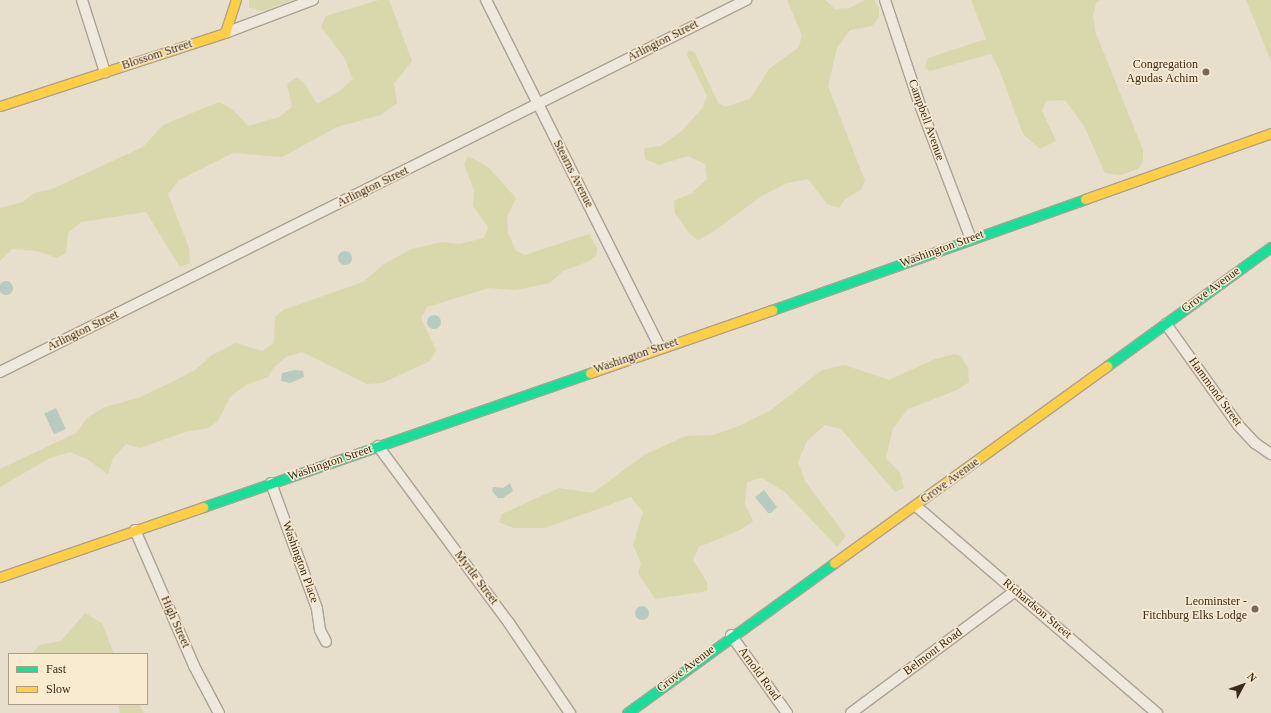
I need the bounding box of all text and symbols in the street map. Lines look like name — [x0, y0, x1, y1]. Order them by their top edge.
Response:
street label: Arlington Street — [625, 17, 701, 65]
street label: Blossom Street — [120, 37, 194, 73]
place label: Congregation Agudas Achim — [1126, 58, 1198, 86]
marker: Congregation Agudas Achim — [1201, 67, 1211, 77]
street label: Campbell Avenue — [905, 77, 947, 163]
street label: Stearns Avenue — [550, 137, 596, 211]
street label: Arlington Street — [335, 164, 411, 210]
street label: Washington Street — [898, 227, 986, 271]
street label: Grove Avenue — [1179, 264, 1243, 316]
street label: Arlington Street — [45, 308, 121, 354]
street label: Washington Street — [592, 335, 680, 377]
street label: Hammond Street — [1185, 355, 1245, 429]
street label: Washington Street — [286, 442, 374, 484]
street label: Grove Avenue — [918, 455, 982, 507]
street label: Washington Place — [279, 519, 321, 605]
street label: Myrtle Street — [451, 548, 501, 608]
street label: Richardson Street — [1000, 576, 1074, 642]
street label: High Street — [157, 594, 193, 650]
place label: Leominster - Fitchburg Elks Lodge — [1143, 595, 1247, 623]
marker: Leominster - Fitchburg Elks Lodge — [1250, 604, 1260, 614]
street label: Belmont Road — [901, 625, 965, 679]
street label: Grove Avenue — [654, 642, 718, 696]
street label: Arnold Road — [735, 645, 783, 703]
legend — [8, 653, 148, 705]
text: Fast — [46, 662, 66, 676]
north arrow — [1223, 665, 1263, 705]
text: N — [1245, 670, 1259, 684]
text: Slow — [46, 682, 71, 696]

